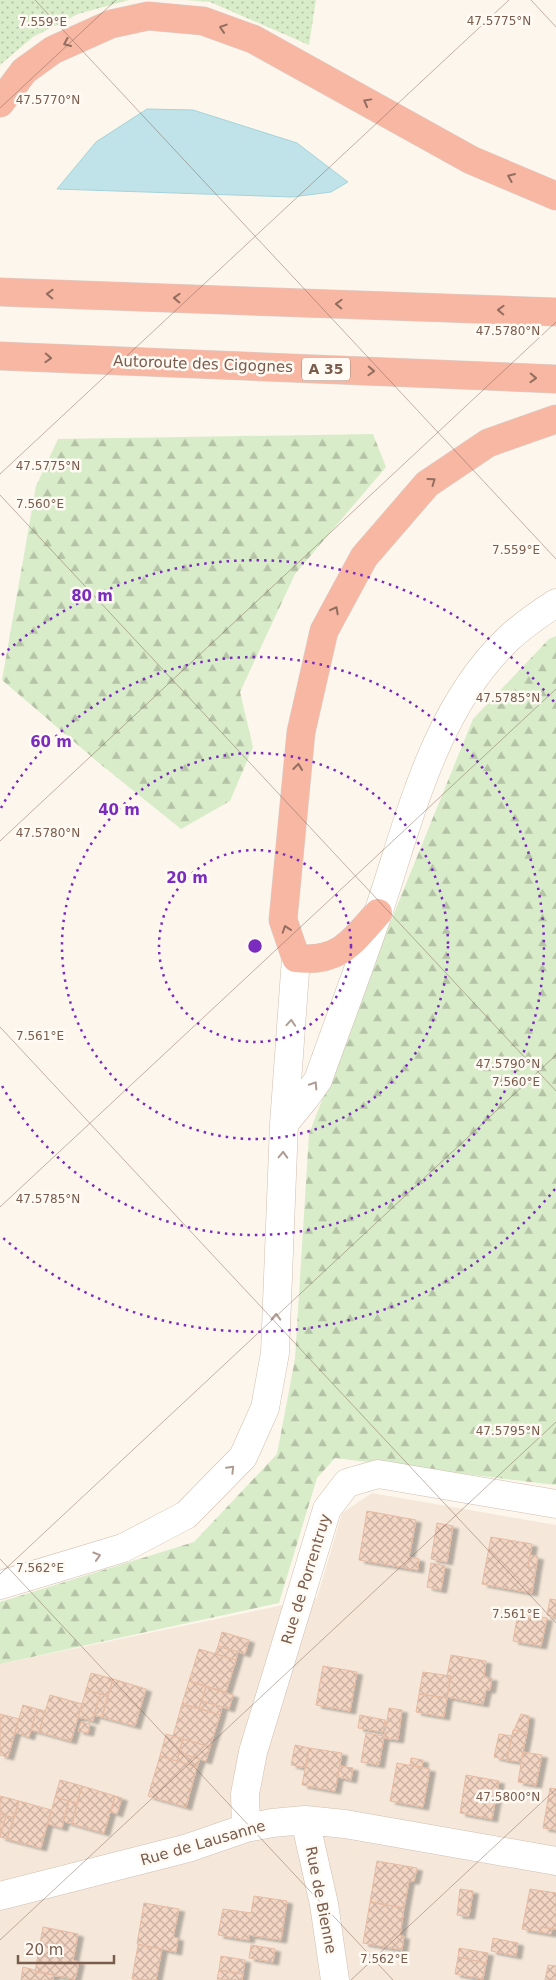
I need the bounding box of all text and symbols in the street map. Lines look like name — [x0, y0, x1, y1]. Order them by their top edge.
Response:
text: 47.5775°N — [467, 14, 531, 28]
text: 7.559°E — [19, 15, 67, 29]
one-way arrow — [219, 23, 228, 33]
one-way arrow — [63, 37, 72, 48]
text: 47.5770°N — [16, 93, 80, 107]
one-way arrow — [363, 99, 372, 109]
one-way arrow — [507, 173, 516, 183]
one-way arrow — [46, 288, 54, 299]
one-way arrow — [172, 293, 180, 304]
one-way arrow — [335, 299, 342, 309]
one-way arrow — [497, 305, 505, 315]
text: 47.5780°N — [476, 324, 540, 338]
street label: Autoroute des Cigognes — [113, 352, 293, 376]
one-way arrow — [44, 353, 52, 363]
road number: A 35 — [302, 358, 350, 380]
one-way arrow — [367, 366, 375, 377]
one-way arrow — [530, 373, 538, 383]
text: 47.5775°N — [16, 459, 80, 473]
one-way arrow — [426, 478, 436, 487]
text: 7.560°E — [16, 497, 64, 511]
text: 7.559°E — [492, 543, 540, 557]
text: 80 m — [71, 587, 113, 605]
one-way arrow — [329, 607, 339, 616]
text: 47.5785°N — [476, 691, 540, 705]
text: 60 m — [30, 733, 72, 751]
one-way arrow — [292, 763, 303, 771]
text: 40 m — [98, 801, 140, 819]
text: 47.5780°N — [16, 826, 80, 840]
text: 20 m — [166, 869, 208, 887]
one-way arrow — [281, 925, 291, 933]
centre of rings — [246, 937, 264, 955]
one-way arrow — [286, 1018, 297, 1026]
text: 7.561°E — [16, 1029, 64, 1043]
text: 47.5790°N — [476, 1057, 540, 1071]
text: 7.560°E — [492, 1075, 540, 1089]
one-way arrow — [307, 1082, 317, 1091]
one-way arrow — [277, 1151, 288, 1159]
text: 47.5785°N — [16, 1192, 80, 1206]
one-way arrow — [271, 1313, 282, 1321]
text: 47.5795°N — [476, 1424, 540, 1438]
one-way arrow — [225, 1466, 234, 1475]
street label: Rue de Porrentruy — [278, 1512, 334, 1646]
one-way arrow — [92, 1551, 101, 1561]
text: 7.562°E — [16, 1561, 64, 1575]
text: 7.561°E — [492, 1607, 540, 1621]
text: 47.5800°N — [476, 1790, 540, 1804]
street label: Rue de Lausanne — [138, 1817, 268, 1869]
street label: Rue de Bienne — [302, 1845, 340, 1955]
scale bar — [18, 1932, 114, 1964]
text: 20 m — [25, 1941, 63, 1959]
text: 7.562°E — [360, 1952, 408, 1966]

